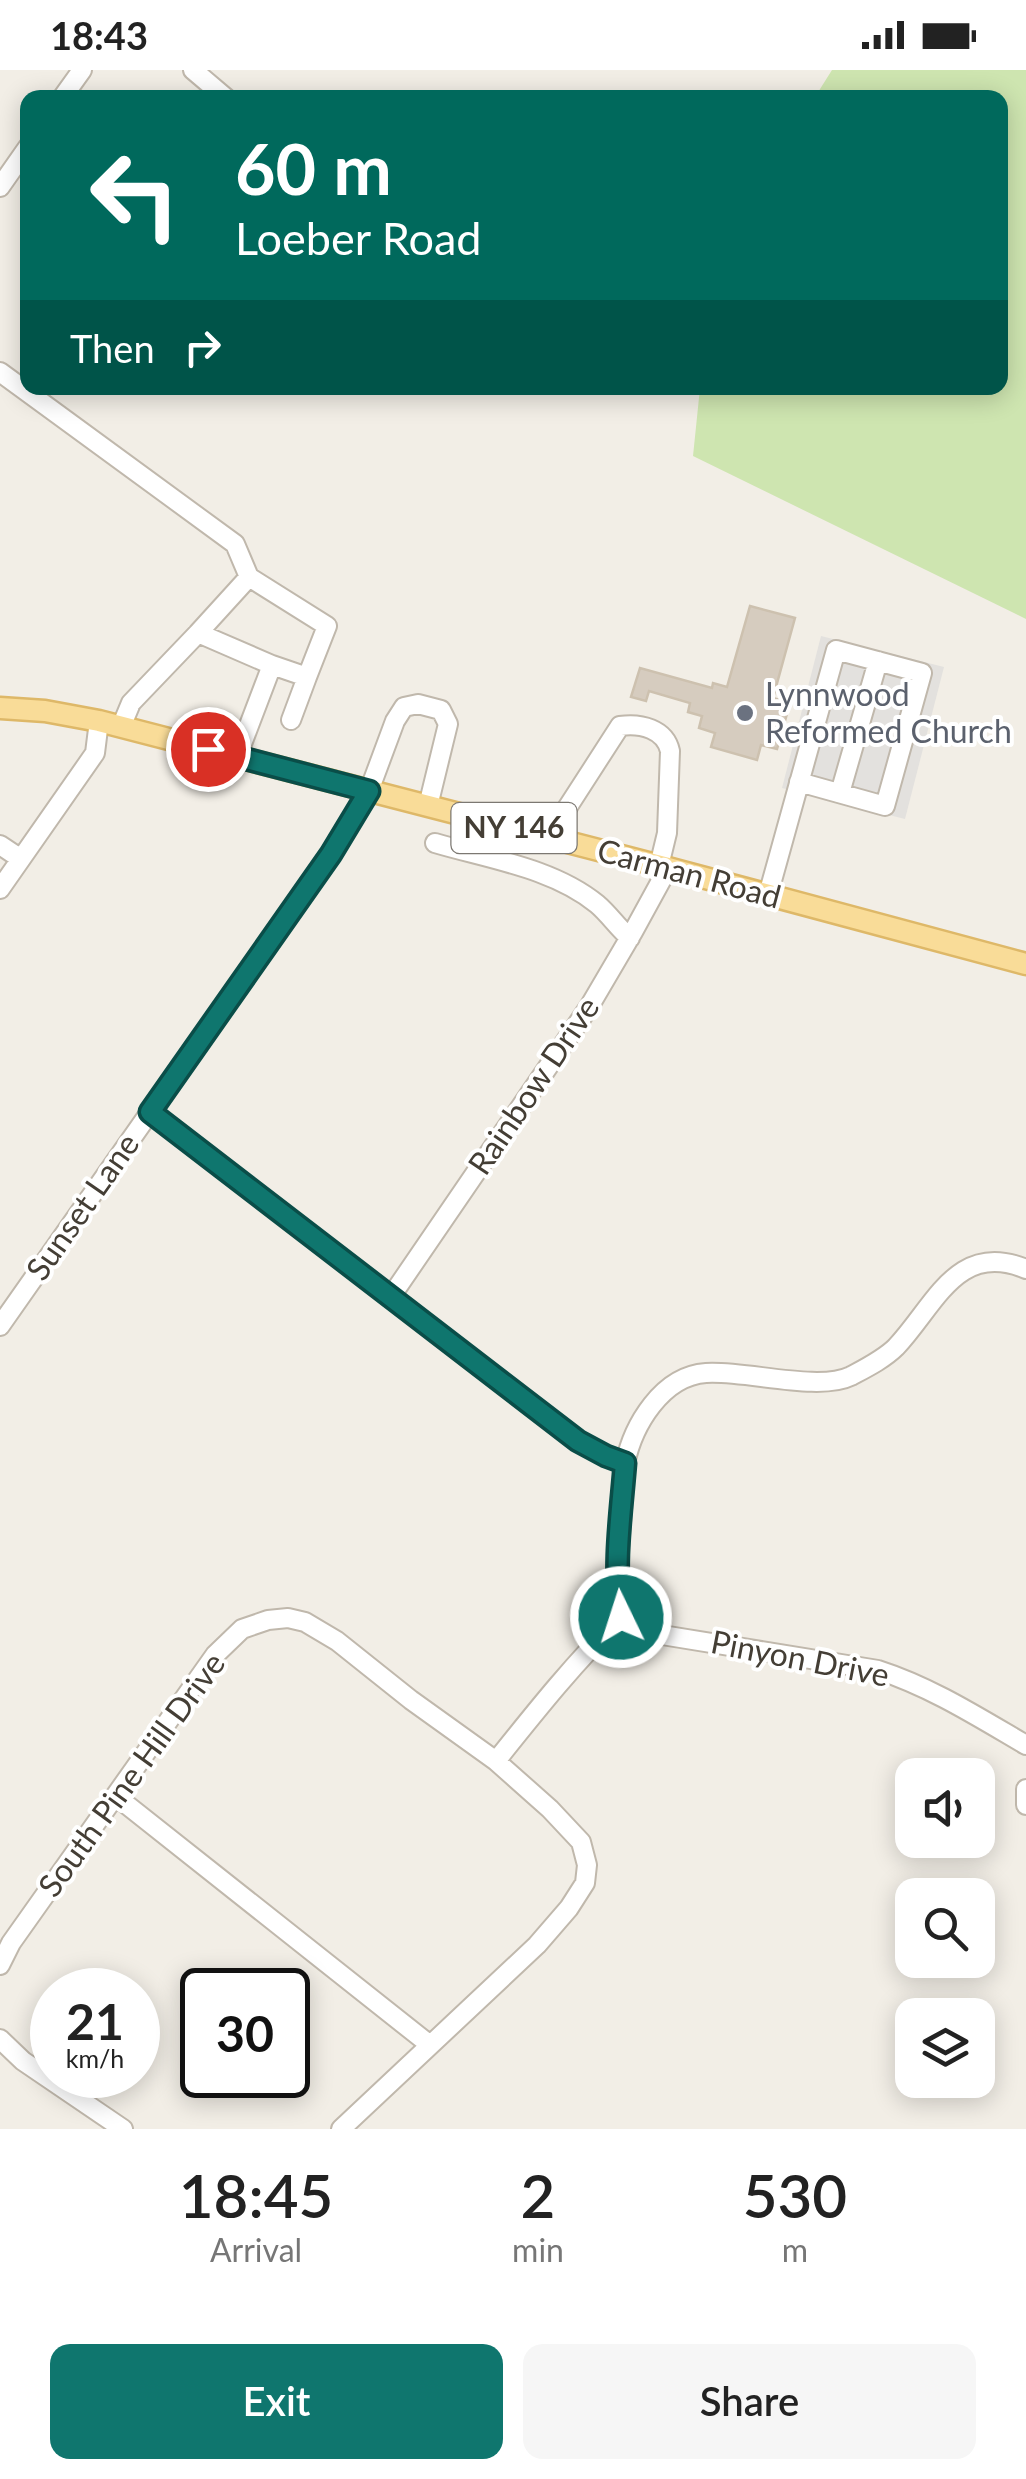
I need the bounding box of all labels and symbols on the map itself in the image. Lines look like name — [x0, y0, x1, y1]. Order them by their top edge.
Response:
place label: Lynnwood Reformed Church — [765, 674, 1012, 750]
marker: Lynnwood Reformed Church — [734, 702, 756, 724]
pin — [166, 707, 251, 792]
road number: NY 146 — [452, 803, 576, 853]
street label: Carman Road — [593, 829, 785, 916]
street label: Rainbow Drive — [459, 989, 607, 1181]
street label: Sunset Lane — [17, 1125, 147, 1287]
position arrow — [569, 1565, 673, 1669]
street label: Pinyon Drive — [708, 1621, 893, 1694]
street label: South Pine Hill Drive — [29, 1645, 232, 1904]
speed limit sign: 30 — [180, 1968, 310, 2098]

